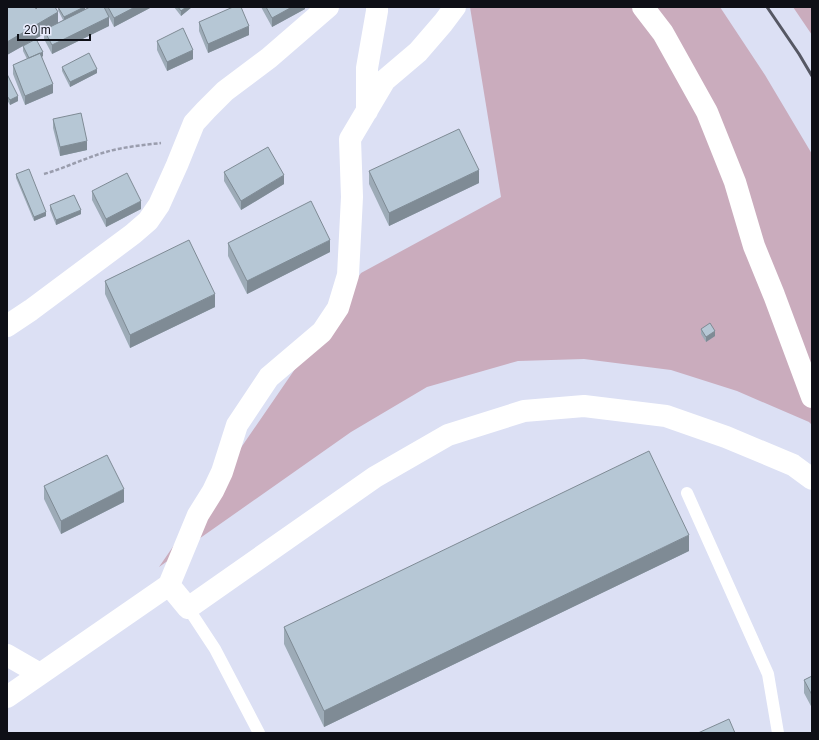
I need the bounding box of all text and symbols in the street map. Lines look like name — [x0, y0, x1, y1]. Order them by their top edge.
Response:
scale bar — [18, 16, 90, 42]
text: 20 m — [24, 23, 51, 37]

